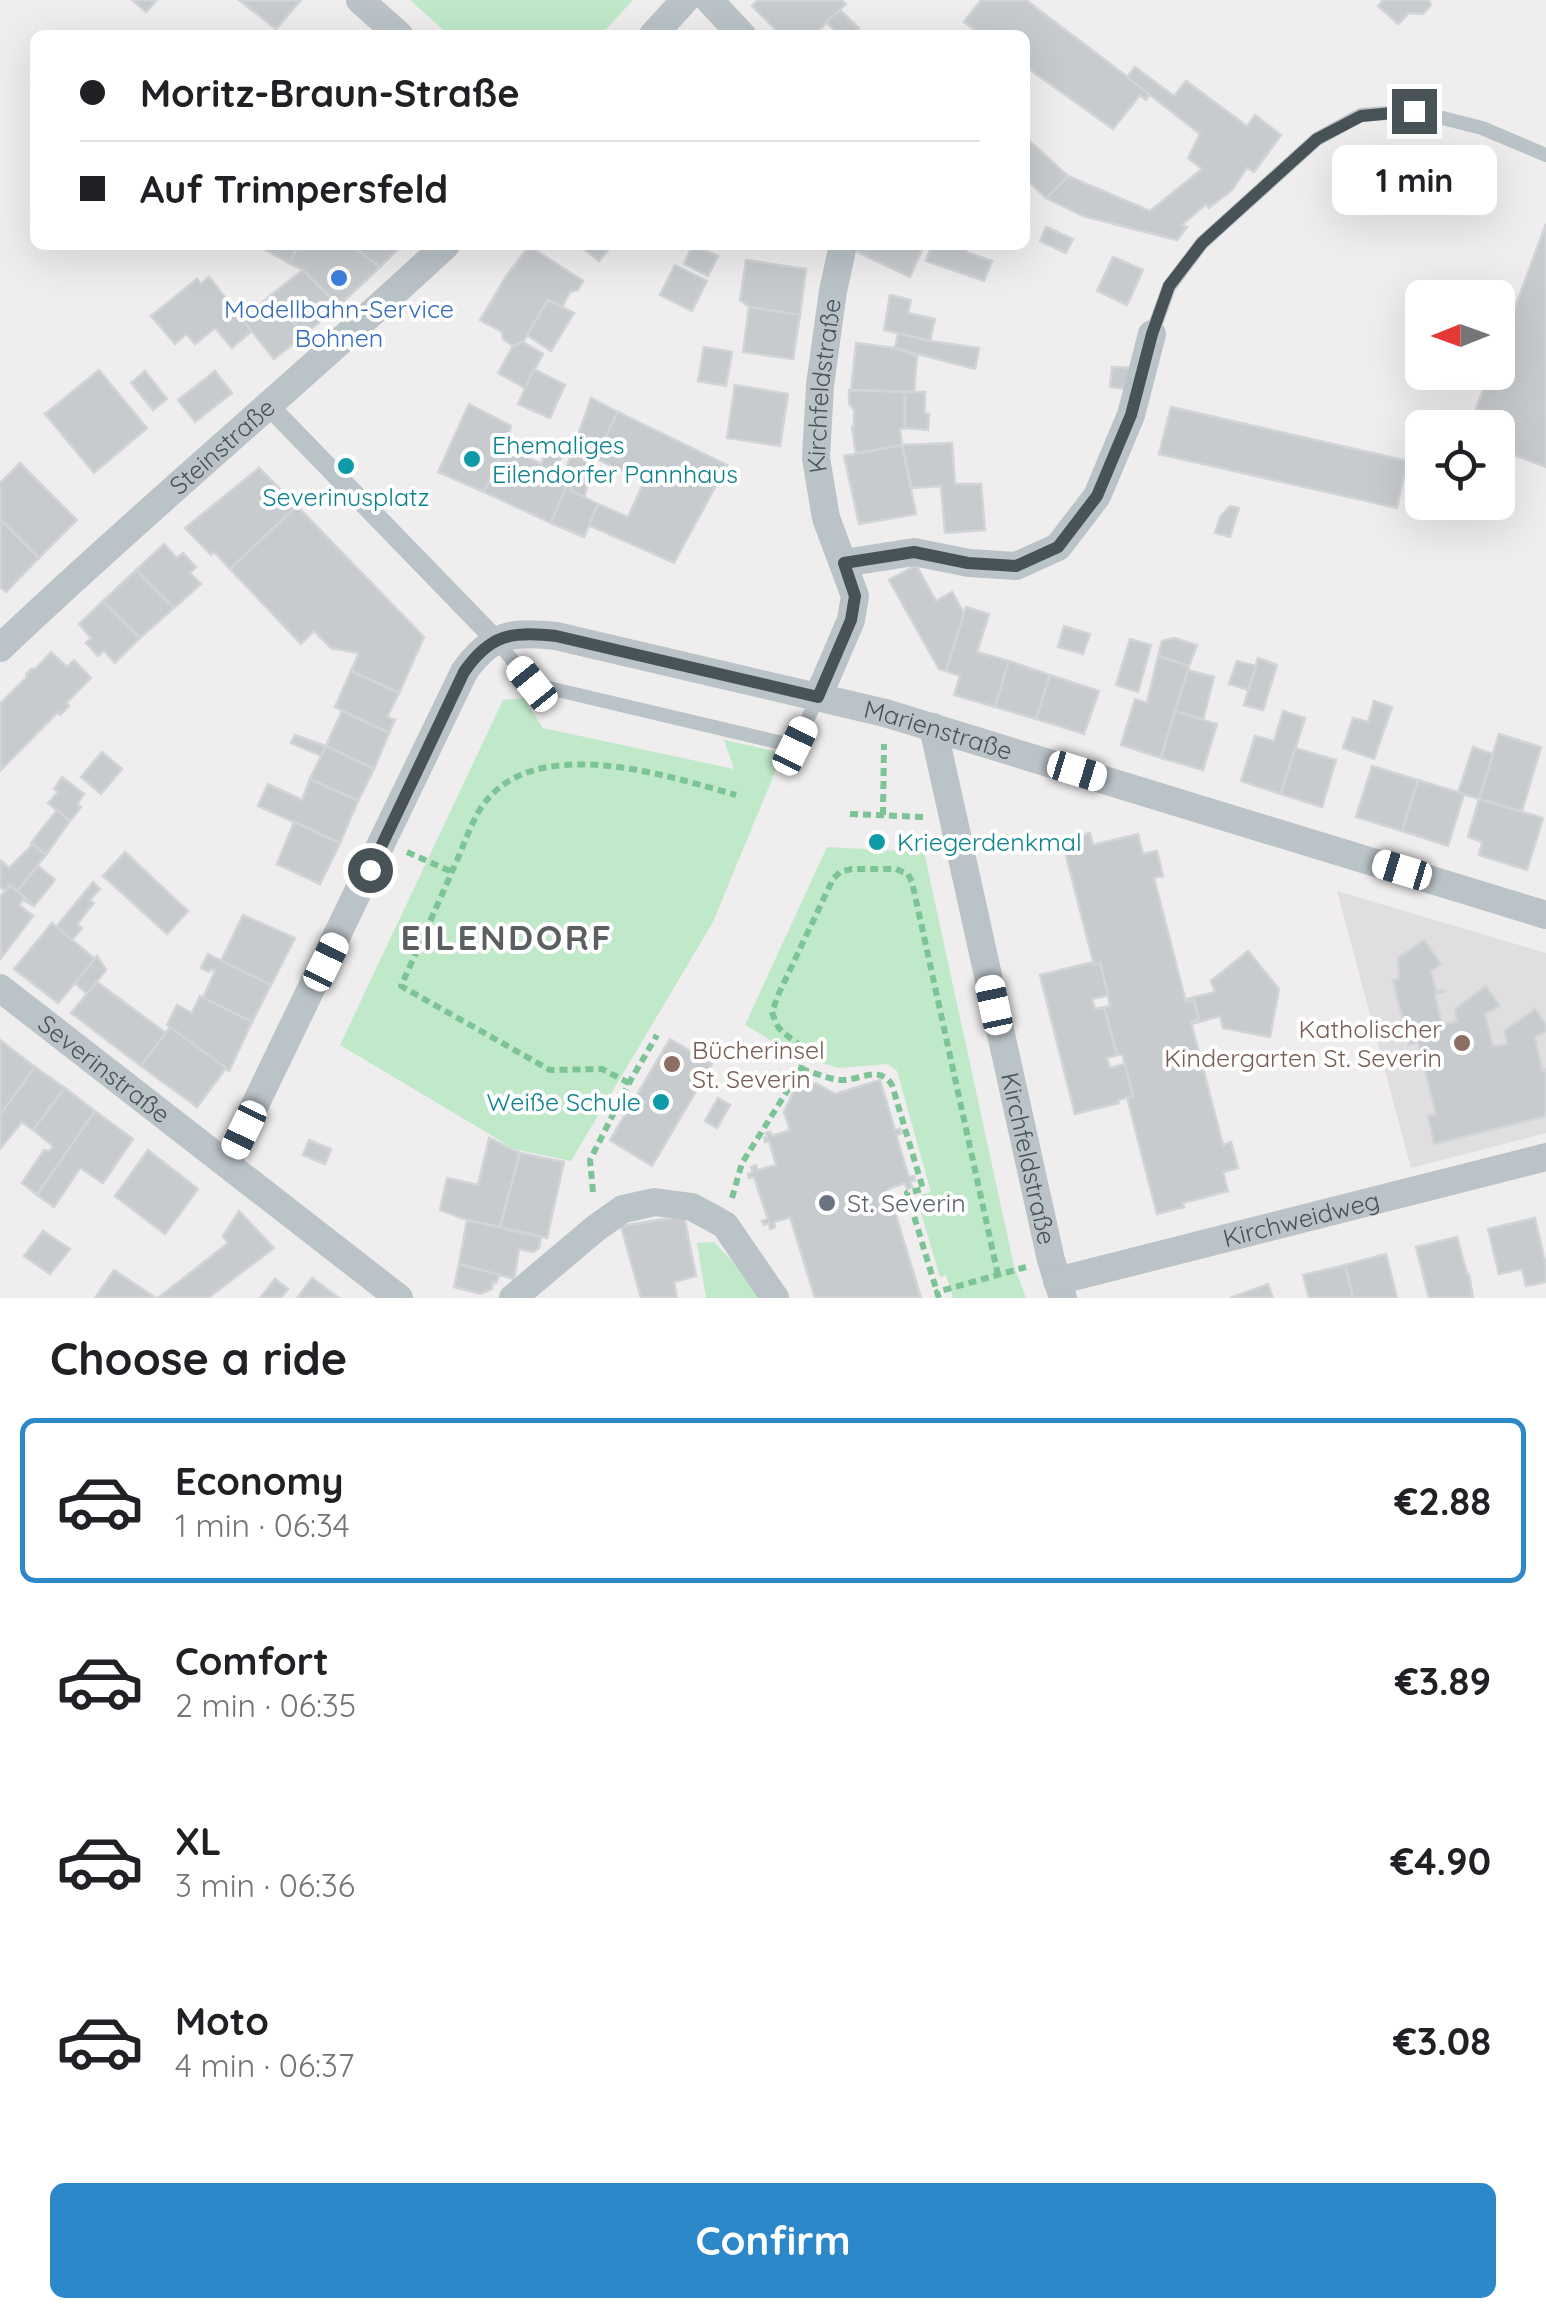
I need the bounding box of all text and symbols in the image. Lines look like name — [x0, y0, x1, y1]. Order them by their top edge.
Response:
text: Moritz-Braun-Straße — [140, 69, 520, 117]
route end — [1392, 89, 1437, 134]
callout: 1 min — [1332, 146, 1496, 216]
text: 1 min — [1376, 160, 1453, 200]
text: Auf Trimpersfeld — [140, 165, 448, 213]
marker: Modellbahn-Service Bohnen — [328, 267, 350, 289]
north arrow — [1405, 280, 1515, 390]
map controls — [1405, 280, 1515, 520]
place label: Modellbahn-Service Bohnen — [224, 293, 454, 353]
street label: Kirchfeldstraße — [800, 296, 847, 475]
street label: Steinstraße — [163, 391, 281, 501]
button: locate — [1405, 410, 1515, 520]
place label: Ehemaliges Eilendorfer Pannhaus — [492, 429, 738, 489]
marker: Ehemaliges Eilendorfer Pannhaus — [461, 448, 483, 470]
marker: Severinusplatz — [335, 455, 357, 477]
place label: Severinusplatz — [262, 481, 430, 512]
car — [501, 651, 563, 717]
street label: Marienstraße — [861, 693, 1016, 766]
car — [768, 712, 822, 780]
car — [1044, 748, 1110, 794]
place label: Kriegerdenkmal — [897, 826, 1082, 857]
marker: Kriegerdenkmal — [866, 831, 888, 853]
car — [1369, 847, 1435, 893]
route start — [348, 848, 393, 893]
district label: EILENDORF — [401, 915, 613, 959]
car — [299, 928, 353, 996]
car — [973, 973, 1015, 1037]
street label: Severinstraße — [32, 1008, 177, 1130]
place label: Katholischer Kindergarten St. Severin — [1164, 1013, 1442, 1073]
marker: Katholischer Kindergarten St. Severin — [1451, 1032, 1473, 1054]
place label: Bücherinsel St. Severin — [692, 1034, 825, 1094]
marker: Bücherinsel St. Severin — [661, 1053, 683, 1075]
street label: Kirchfeldstraße — [995, 1069, 1063, 1247]
place label: Weiße Schule — [487, 1086, 641, 1117]
marker: Weiße Schule — [650, 1091, 672, 1113]
car — [217, 1096, 271, 1164]
street label: Kirchweidweg — [1220, 1184, 1383, 1253]
place label: St. Severin — [847, 1187, 966, 1218]
marker: St. Severin — [816, 1192, 838, 1214]
text: Choose a ride — [50, 1330, 347, 1386]
icon: car — [55, 1456, 145, 1546]
text: Economy — [175, 1457, 344, 1505]
text: €2.88 — [1394, 1477, 1491, 1525]
text: 1 min · 06:34 — [175, 1505, 350, 1545]
icon: car — [55, 1636, 145, 1726]
text: Comfort — [175, 1637, 329, 1685]
text: €3.89 — [1395, 1657, 1491, 1705]
text: 2 min · 06:35 — [175, 1685, 356, 1725]
icon: car — [55, 1816, 145, 1906]
text: XL — [175, 1817, 221, 1865]
text: €4.90 — [1390, 1837, 1491, 1885]
text: 3 min · 06:36 — [175, 1865, 355, 1905]
icon: car — [55, 1996, 145, 2086]
text: Moto — [175, 1997, 269, 2045]
text: €3.08 — [1393, 2017, 1491, 2065]
text: 4 min · 06:37 — [175, 2045, 354, 2085]
button: Confirm — [50, 2183, 1496, 2298]

